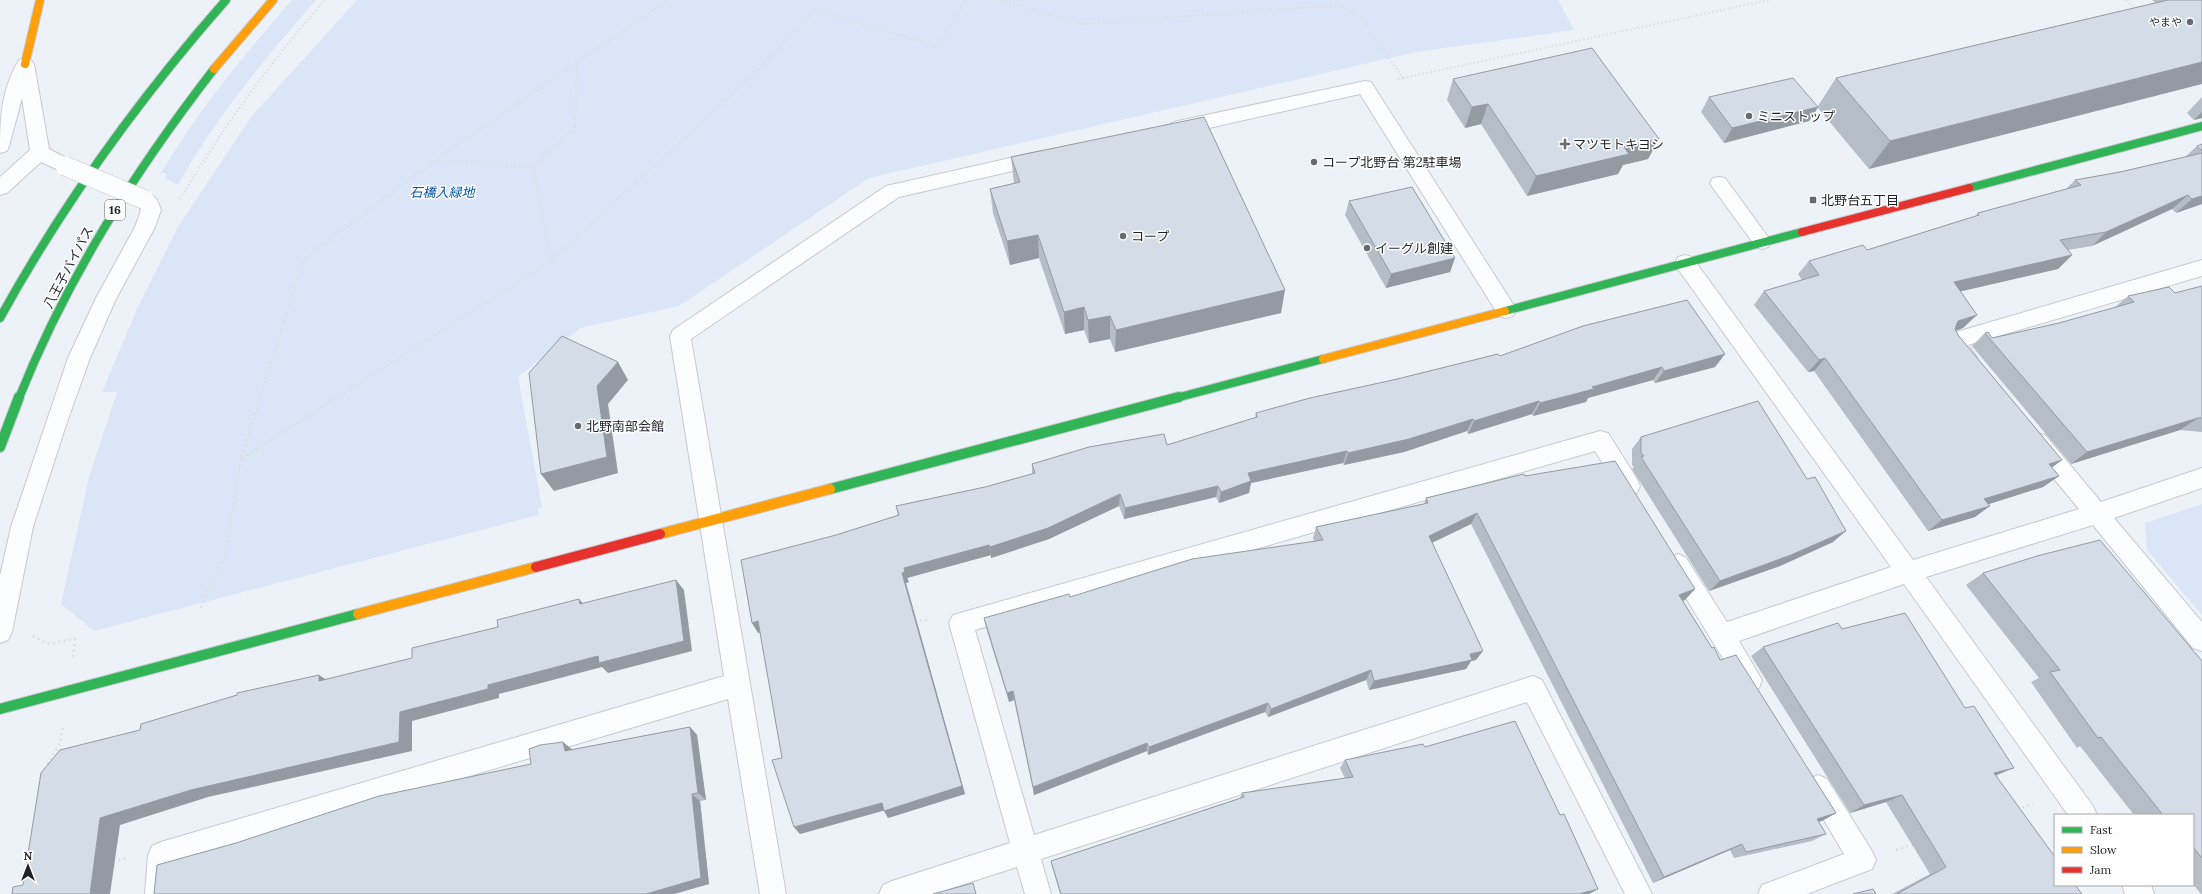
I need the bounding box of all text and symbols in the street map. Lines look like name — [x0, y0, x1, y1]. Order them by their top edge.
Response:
place label: やまや — [2149, 15, 2182, 29]
marker: やまや — [2185, 17, 2195, 27]
place label: ミニストップ — [1757, 108, 1835, 125]
marker: ミニストップ — [1744, 111, 1754, 121]
place label: マツモトキヨシ — [1573, 136, 1664, 153]
marker: マツモトキヨシ — [1560, 139, 1570, 149]
place label: コープ北野台 第2駐車場 — [1322, 154, 1462, 171]
marker: コープ北野台 第2駐車場 — [1309, 157, 1319, 167]
park label: 石橋入緑地 — [409, 184, 476, 201]
place label: 北野台五丁目 — [1821, 192, 1899, 209]
marker: 北野台五丁目 — [1808, 195, 1818, 205]
road number: 16 — [105, 200, 125, 220]
street label: 八王子バイパス — [40, 223, 97, 311]
place label: コープ — [1131, 228, 1169, 245]
marker: コープ — [1118, 231, 1128, 241]
place label: イーグル創建 — [1375, 240, 1453, 257]
marker: イーグル創建 — [1362, 243, 1372, 253]
place label: 北野南部会館 — [586, 418, 664, 435]
marker: 北野南部会館 — [573, 421, 583, 431]
legend — [2054, 814, 2194, 886]
text: Fast — [2090, 822, 2113, 837]
text: Slow — [2090, 842, 2117, 857]
north arrow — [8, 846, 48, 886]
text: N — [24, 849, 33, 863]
text: Jam — [2089, 862, 2111, 877]

